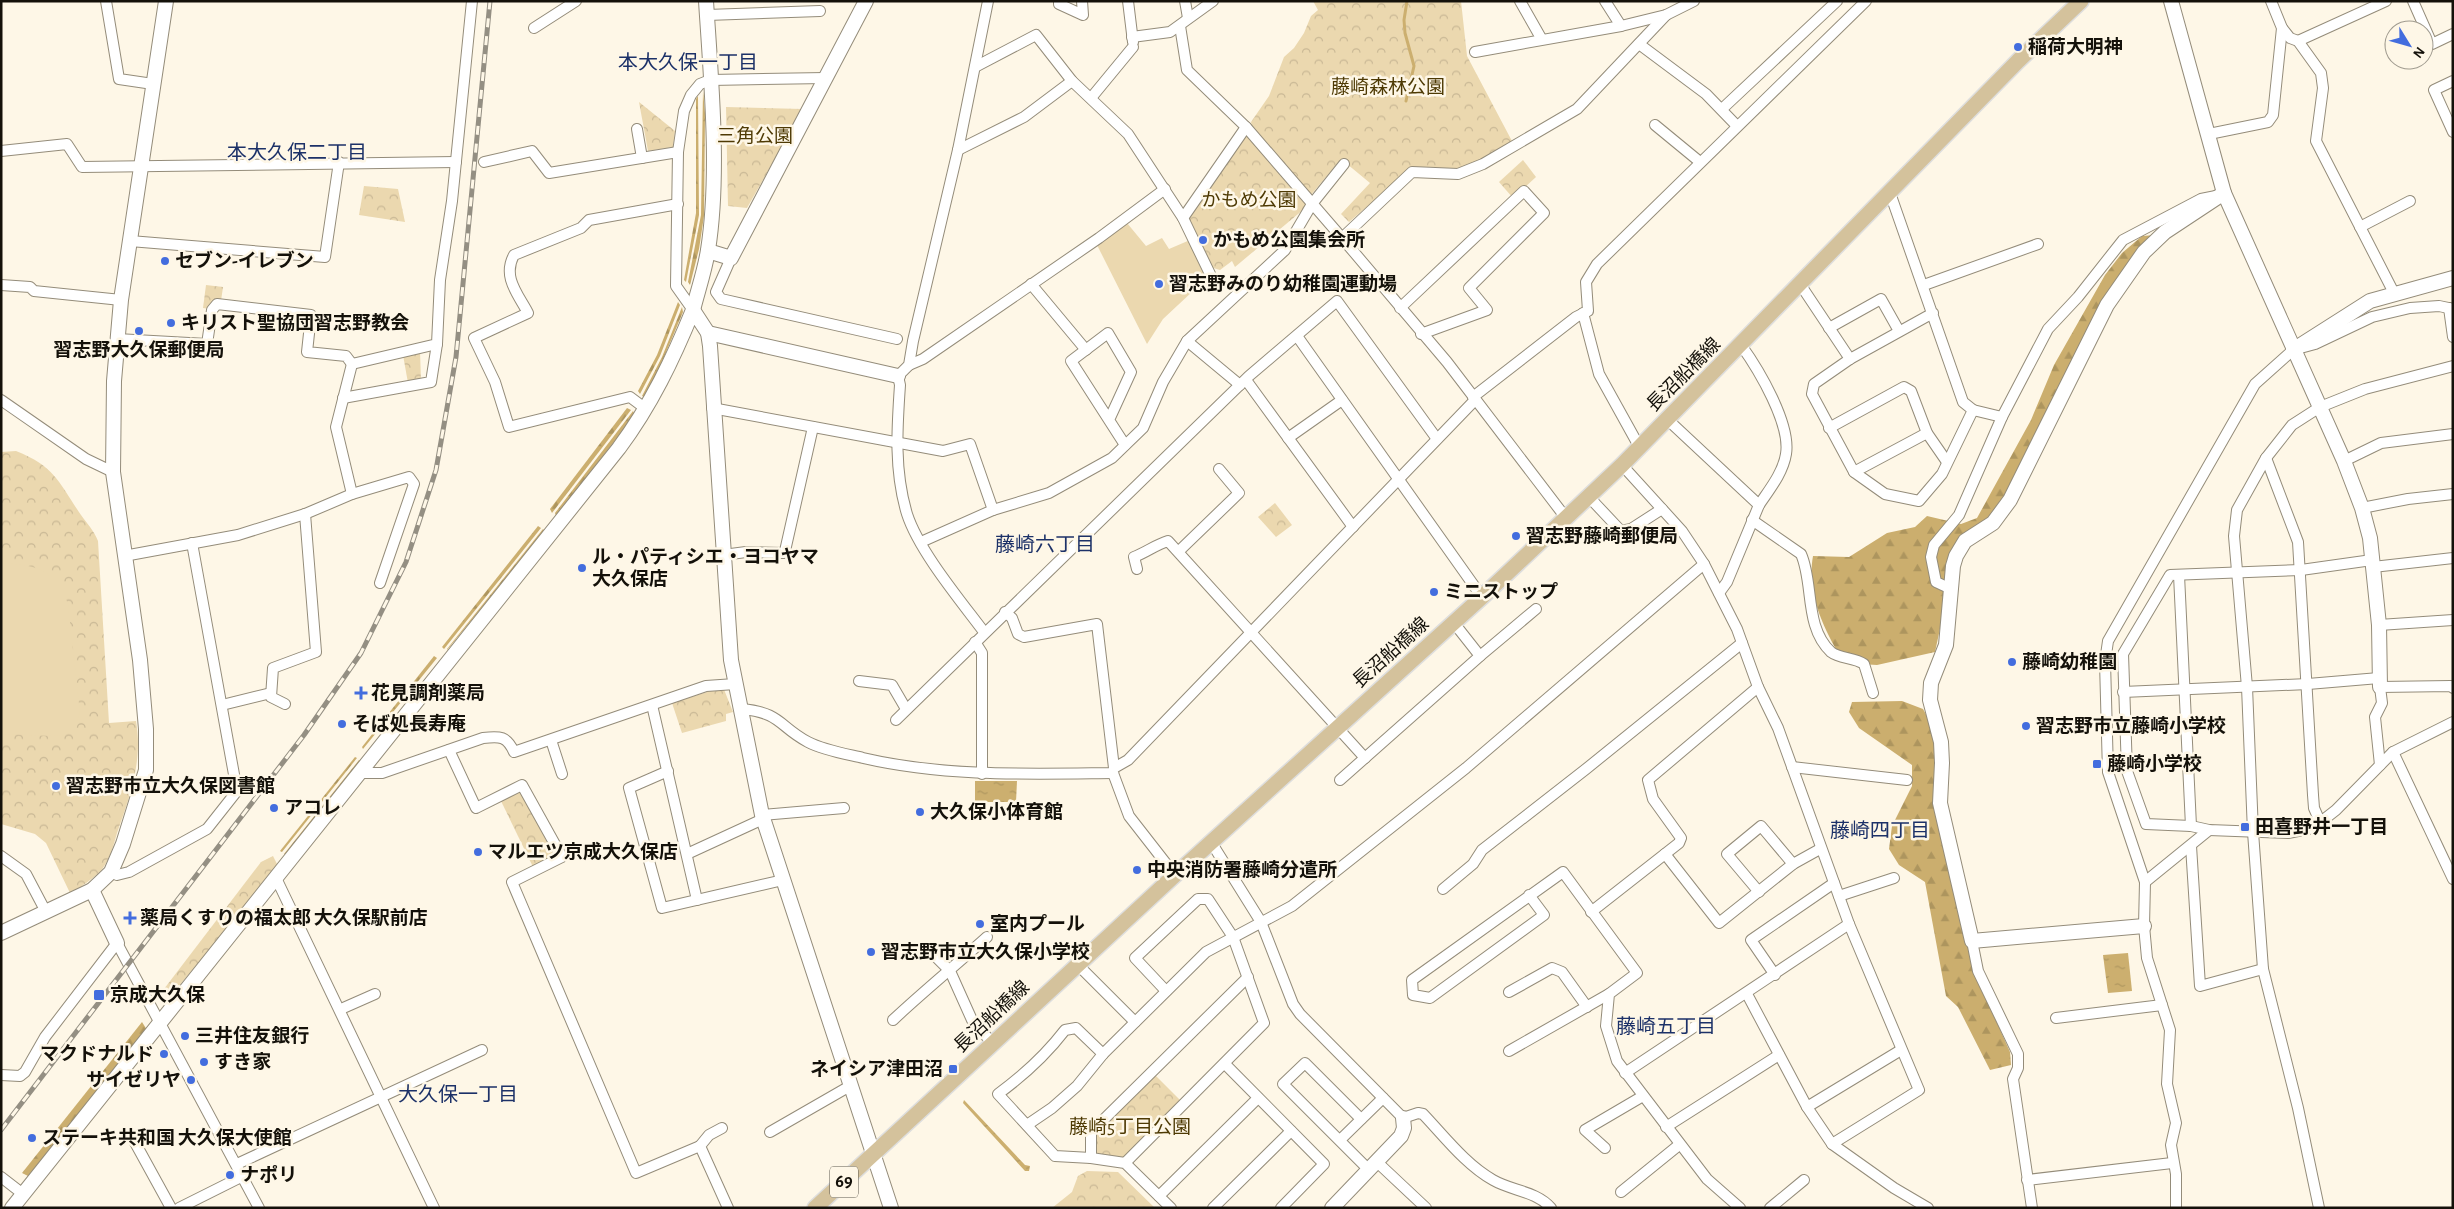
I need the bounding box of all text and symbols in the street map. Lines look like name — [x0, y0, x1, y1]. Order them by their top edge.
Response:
north arrow — [2384, 20, 2434, 70]
place label: 稲荷大明神 — [2028, 36, 2123, 57]
marker: 稲荷大明神 — [2012, 41, 2024, 53]
text: N — [2410, 44, 2427, 60]
district label: 本大久保一丁目 — [618, 52, 758, 73]
park label: 藤崎森林公園 — [1331, 76, 1445, 97]
park label: 三角公園 — [717, 125, 793, 146]
district label: 本大久保二丁目 — [227, 142, 367, 163]
park label: かもめ公園 — [1201, 190, 1297, 210]
place label: かもめ公園集会所 — [1213, 229, 1365, 250]
marker: かもめ公園集会所 — [1197, 234, 1209, 246]
place label: セブン-イレブン — [175, 250, 314, 271]
marker: セブン-イレブン — [159, 255, 171, 267]
place label: 習志野みのり幼稚園運動場 — [1169, 273, 1397, 294]
marker: 習志野みのり幼稚園運動場 — [1153, 278, 1165, 290]
place label: キリスト聖協団習志野教会 — [181, 313, 409, 333]
marker: キリスト聖協団習志野教会 — [165, 317, 177, 329]
marker: 習志野大久保郵便局 — [133, 325, 145, 337]
street label: 長沼船橋線 — [1643, 334, 1724, 415]
place label: 習志野大久保郵便局 — [53, 339, 225, 360]
place label: 習志野藤崎郵便局 — [1526, 526, 1678, 546]
marker: 習志野藤崎郵便局 — [1510, 530, 1522, 542]
district label: 藤崎六丁目 — [995, 534, 1095, 555]
place label: ル・パティシエ・ヨコヤマ 大久保店 — [592, 547, 819, 589]
marker: ル・パティシエ・ヨコヤマ 大久保店 — [576, 562, 588, 574]
place label: ミニストップ — [1444, 582, 1558, 602]
marker: ミニストップ — [1428, 586, 1440, 598]
street label: 長沼船橋線 — [1349, 613, 1433, 692]
place label: 藤崎幼稚園 — [2022, 651, 2117, 672]
marker: 藤崎幼稚園 — [2006, 656, 2018, 668]
place label: 花見調剤薬局 — [371, 683, 485, 703]
marker: 花見調剤薬局 — [355, 687, 367, 699]
place label: そば処長寿庵 — [352, 713, 466, 734]
place label: 習志野市立藤崎小学校 — [2036, 715, 2226, 736]
marker: そば処長寿庵 — [336, 718, 348, 730]
marker: 習志野市立藤崎小学校 — [2020, 720, 2032, 732]
place label: 藤崎小学校 — [2107, 753, 2202, 774]
marker: 藤崎小学校 — [2091, 758, 2103, 770]
place label: 習志野市立大久保図書館 — [66, 775, 275, 796]
marker: 習志野市立大久保図書館 — [50, 780, 62, 792]
place label: アコレ — [284, 799, 341, 818]
place label: 大久保小体育館 — [930, 801, 1063, 822]
marker: アコレ — [268, 802, 280, 814]
marker: 大久保小体育館 — [914, 806, 926, 818]
place label: 田喜野井一丁目 — [2255, 816, 2388, 837]
district label: 藤崎四丁目 — [1830, 820, 1930, 841]
marker: 田喜野井一丁目 — [2239, 821, 2251, 833]
place label: マルエツ京成大久保店 — [488, 841, 678, 862]
marker: マルエツ京成大久保店 — [472, 846, 484, 858]
place label: 中央消防署藤崎分遣所 — [1147, 860, 1337, 880]
marker: 中央消防署藤崎分遣所 — [1131, 864, 1143, 876]
place label: 薬局くすりの福太郎 大久保駅前店 — [140, 907, 428, 928]
marker: 薬局くすりの福太郎 大久保駅前店 — [124, 912, 136, 924]
place label: 室内プール — [990, 914, 1085, 934]
marker: 室内プール — [974, 918, 986, 930]
place label: 習志野市立大久保小学校 — [881, 941, 1090, 962]
marker: 習志野市立大久保小学校 — [865, 946, 877, 958]
street label: 長沼船橋線 — [950, 977, 1033, 1056]
place label: 京成大久保 — [110, 984, 205, 1005]
marker: 京成大久保 — [92, 988, 106, 1002]
district label: 藤崎五丁目 — [1616, 1016, 1716, 1037]
place label: 三井住友銀行 — [195, 1025, 309, 1046]
marker: 三井住友銀行 — [179, 1030, 191, 1042]
place label: マクドナルド — [40, 1044, 154, 1064]
marker: マクドナルド — [158, 1048, 170, 1060]
place label: すき家 — [214, 1052, 271, 1072]
marker: すき家 — [198, 1056, 210, 1068]
place label: ネイシア津田沼 — [810, 1059, 943, 1079]
marker: ネイシア津田沼 — [947, 1063, 959, 1075]
place label: サイゼリヤ — [86, 1069, 181, 1090]
marker: サイゼリヤ — [185, 1074, 197, 1086]
district label: 大久保一丁目 — [398, 1084, 518, 1105]
park label: 藤崎5丁目公園 — [1069, 1116, 1191, 1137]
place label: ステーキ共和国 大久保大使館 — [42, 1127, 292, 1148]
marker: ステーキ共和国 大久保大使館 — [26, 1132, 38, 1144]
place label: ナポリ — [240, 1165, 297, 1185]
road number: 69 — [830, 1166, 858, 1198]
marker: ナポリ — [224, 1169, 236, 1181]

